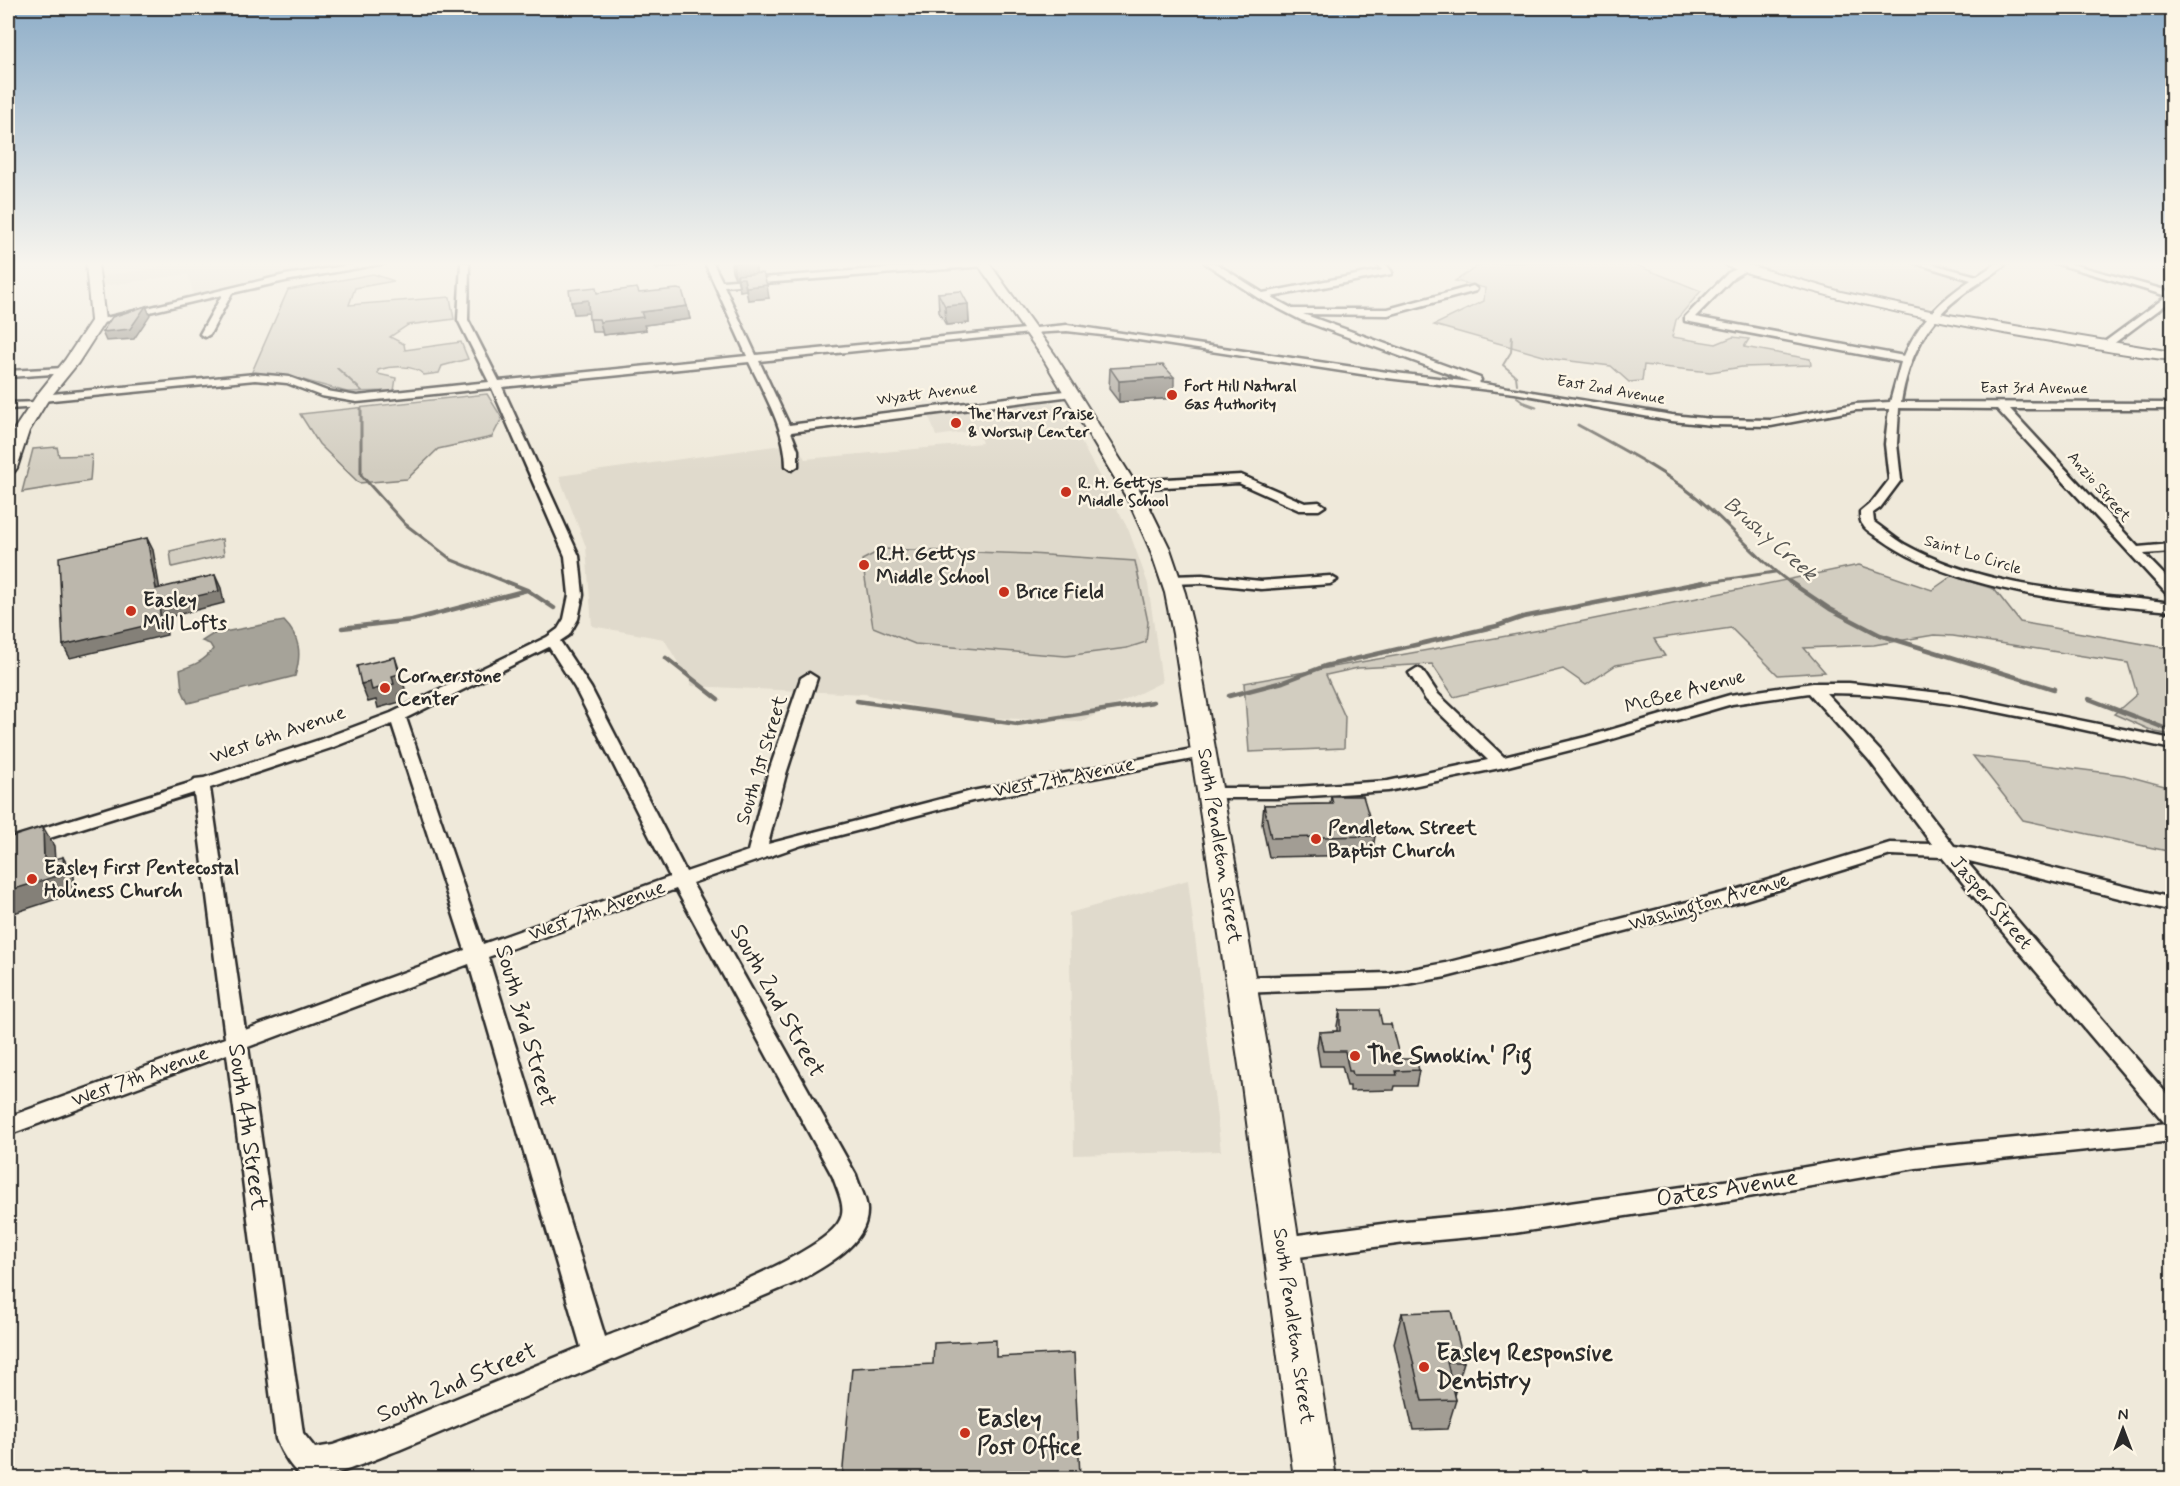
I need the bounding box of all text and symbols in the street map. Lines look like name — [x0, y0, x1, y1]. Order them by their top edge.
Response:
street label: East 2nd Avenue — [1555, 370, 1667, 410]
place label: Fort Hill Natural Gas Authority — [1184, 376, 1296, 415]
street label: Wyatt Avenue — [876, 377, 979, 411]
street label: East 3rd Avenue — [1980, 378, 2088, 399]
marker: Fort Hill Natural Gas Authority — [1165, 388, 1179, 402]
place label: The Harvest Praise & Worship Center — [968, 404, 1095, 443]
marker: The Harvest Praise & Worship Center — [949, 416, 963, 430]
street label: Anzio Street — [2062, 447, 2136, 527]
place label: R. H. Gettys Middle School — [1078, 473, 1169, 512]
marker: R. H. Gettys Middle School — [1059, 485, 1073, 499]
water label: Brushy Creek — [1717, 490, 1824, 588]
street label: Saint Lo Circle — [1922, 530, 2025, 580]
place label: R.H. Gettys Middle School — [876, 541, 989, 591]
marker: R.H. Gettys Middle School — [857, 558, 871, 572]
place label: Brice Field — [1016, 579, 1104, 606]
marker: Brice Field — [997, 585, 1011, 599]
place label: Easley Mill Lofts — [143, 587, 227, 637]
marker: Easley Mill Lofts — [124, 604, 138, 618]
place label: Cornerstone Center — [397, 663, 501, 713]
street label: McBee Avenue — [1622, 663, 1748, 721]
marker: Cornerstone Center — [378, 681, 392, 695]
street label: South 1st Street — [729, 692, 795, 828]
street label: West 6th Avenue — [207, 699, 349, 771]
street label: South Pendleton Street — [1190, 746, 1248, 946]
street label: West 7th Avenue — [991, 751, 1137, 805]
place label: Pendleton Street Baptist Church — [1328, 815, 1478, 865]
marker: Pendleton Street Baptist Church — [1309, 832, 1323, 846]
street label: Jasper Street — [1944, 850, 2038, 956]
place label: Easley First Pentecostal Holiness Church — [44, 855, 239, 905]
street label: Washington Avenue — [1625, 866, 1793, 940]
marker: Easley First Pentecostal Holiness Church — [25, 872, 39, 886]
street label: West 7th Avenue — [525, 874, 669, 948]
street label: South 2nd Street — [722, 919, 832, 1083]
street label: South 3rd Street — [487, 941, 563, 1111]
street label: West 7th Avenue — [68, 1040, 212, 1114]
place label: The Smokin' Pig — [1367, 1041, 1532, 1075]
street label: South 4th Street — [220, 1042, 274, 1212]
marker: The Smokin' Pig — [1348, 1049, 1362, 1063]
street label: Oates Avenue — [1654, 1162, 1800, 1215]
street label: South Pendleton Street — [1266, 1226, 1320, 1426]
street label: South 2nd Street — [372, 1335, 542, 1431]
place label: Easley Responsive Dentistry — [1436, 1338, 1613, 1397]
marker: Easley Responsive Dentistry — [1417, 1360, 1431, 1374]
north arrow — [2093, 1399, 2153, 1459]
place label: Easley Post Office — [977, 1404, 1082, 1463]
text: N — [2118, 1405, 2128, 1426]
marker: Easley Post Office — [958, 1426, 972, 1440]

